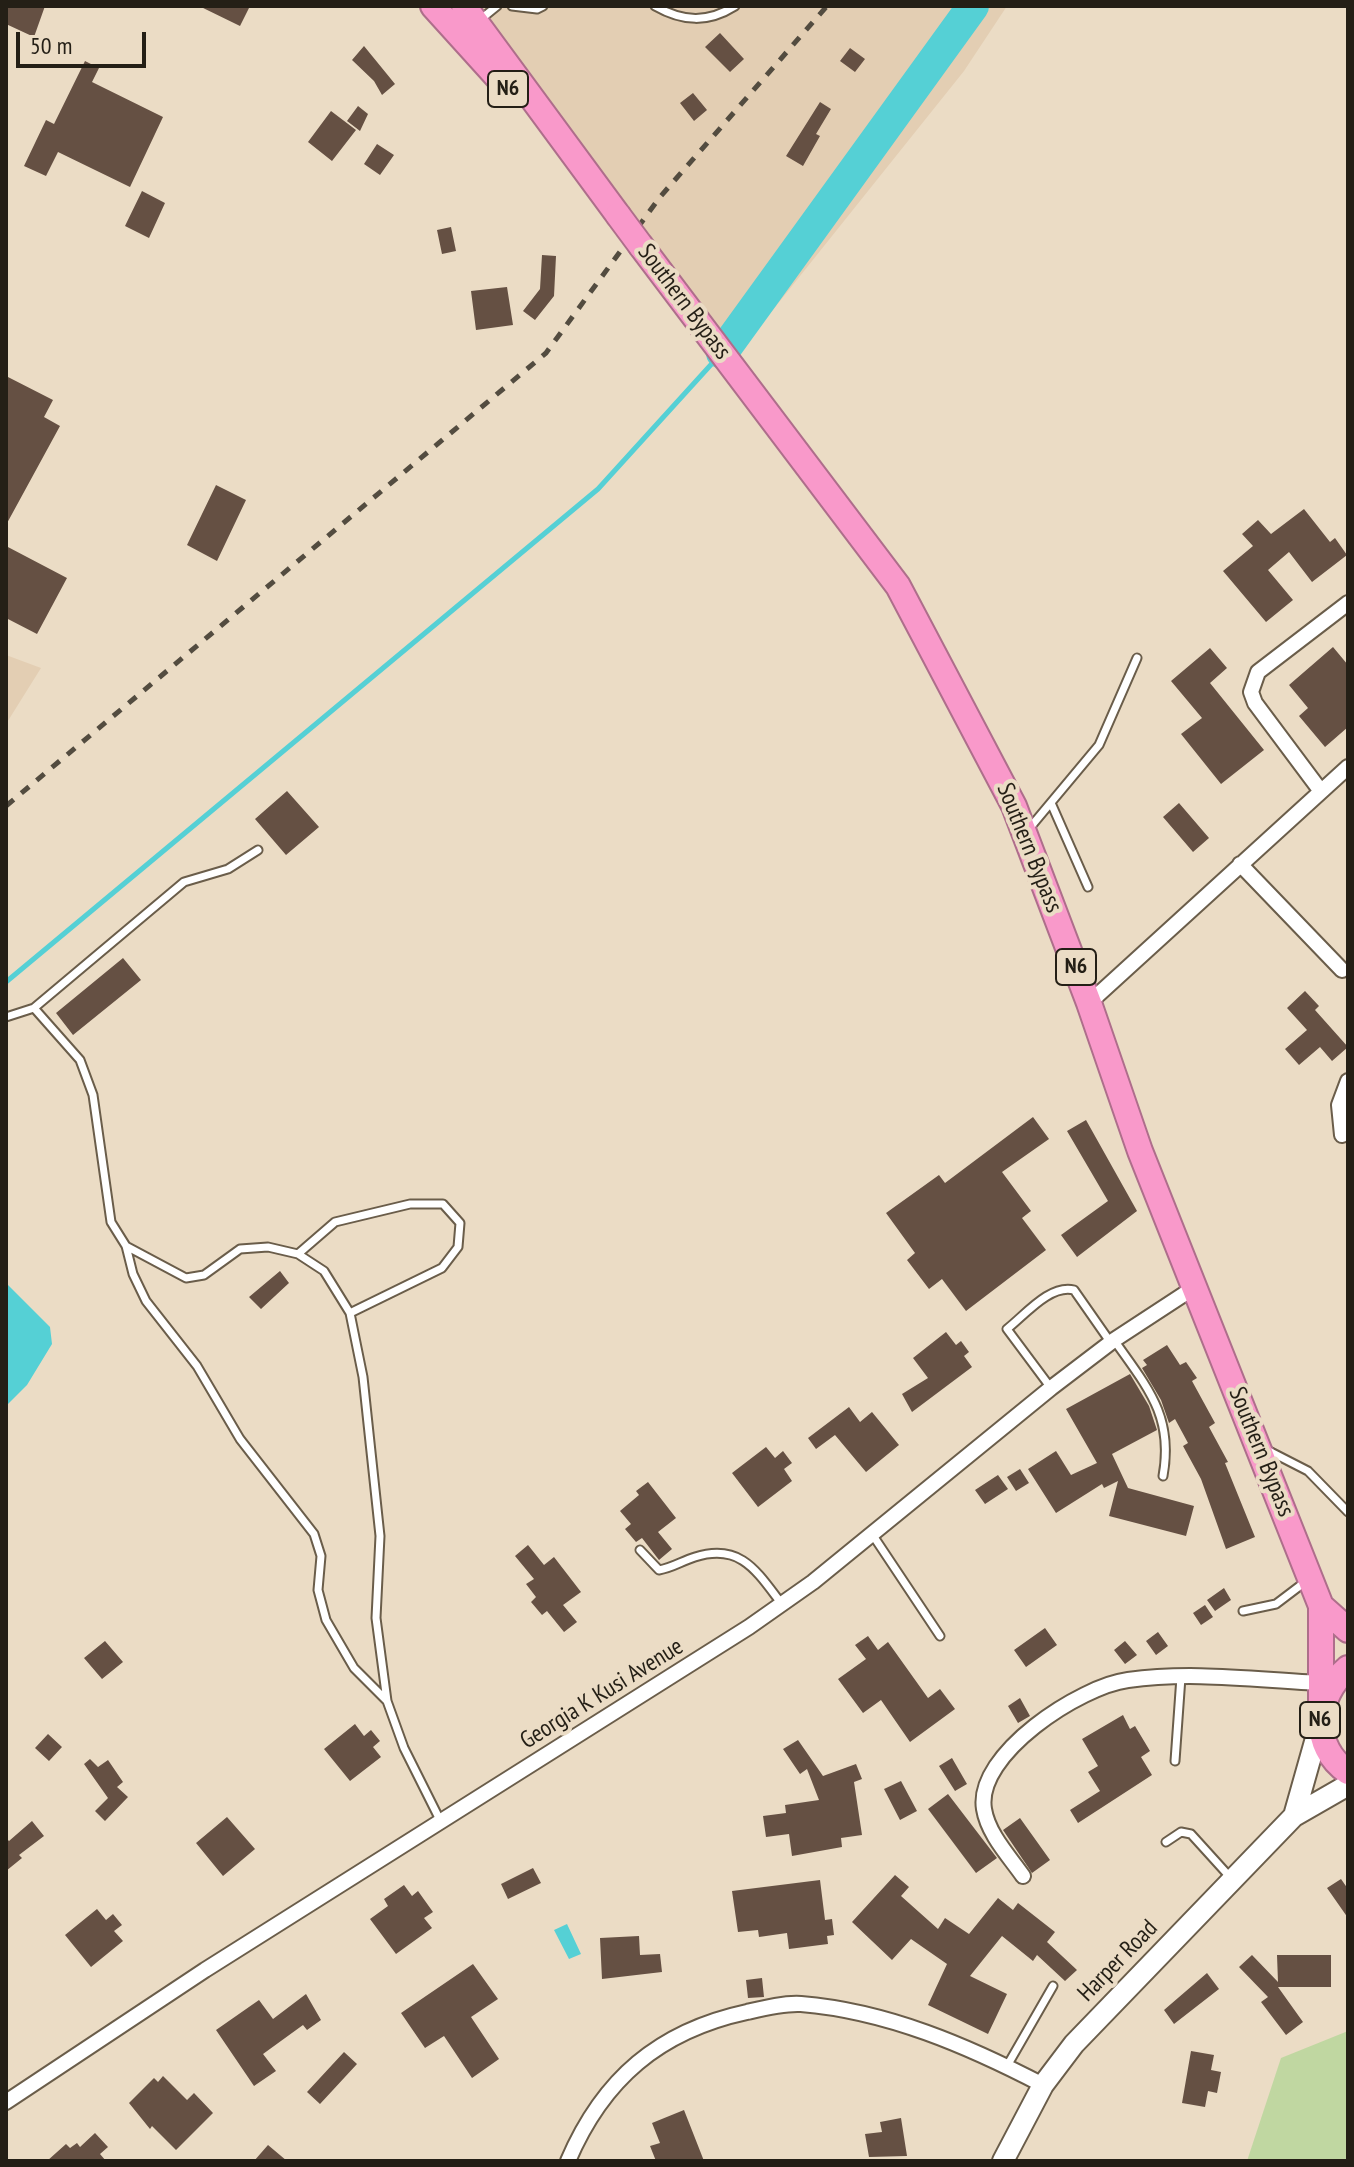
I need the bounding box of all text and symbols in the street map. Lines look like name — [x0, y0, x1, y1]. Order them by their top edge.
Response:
scale bar — [20, 16, 150, 66]
text: 50 m — [30, 30, 72, 61]
road number: N6 — [488, 71, 528, 107]
street label: Southern Bypass — [631, 239, 737, 365]
street label: Southern Bypass — [990, 779, 1068, 917]
road number: N6 — [1056, 949, 1096, 985]
street label: Southern Bypass — [1222, 1383, 1300, 1521]
street label: Georgia K Kusi Avenue — [515, 1632, 689, 1756]
road number: N6 — [1300, 1702, 1340, 1738]
street label: Harper Road — [1072, 1914, 1164, 2008]

